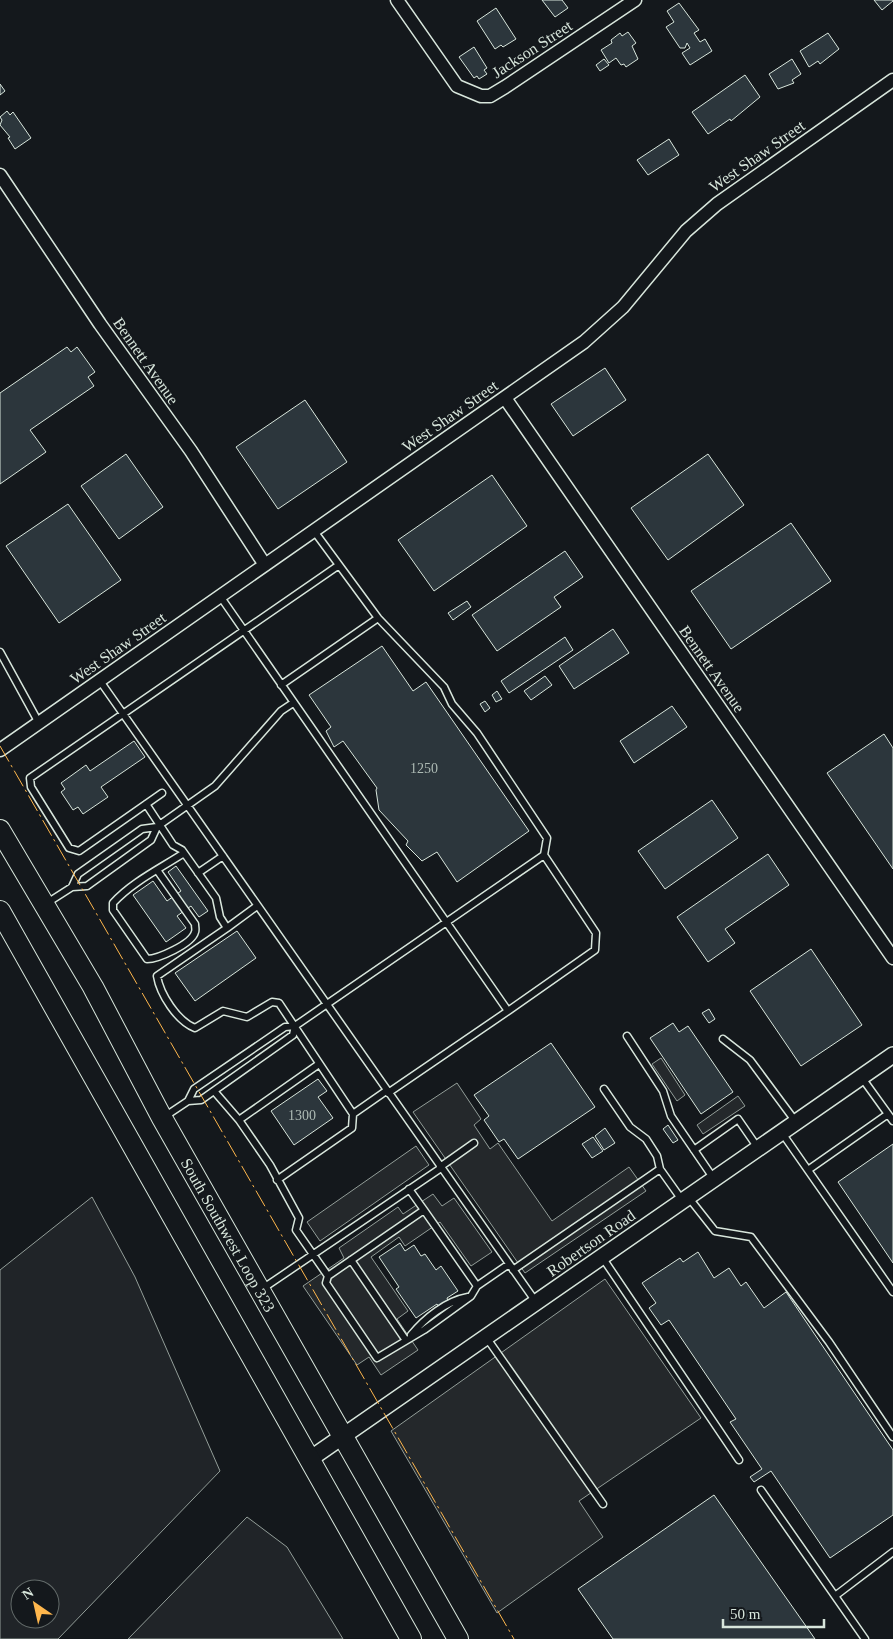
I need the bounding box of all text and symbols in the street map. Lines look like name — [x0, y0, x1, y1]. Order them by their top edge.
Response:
street label: Jackson Street — [489, 17, 576, 81]
street label: West Shaw Street — [706, 116, 808, 195]
street label: Bennett Avenue — [110, 315, 182, 407]
street label: West Shaw Street — [399, 376, 501, 455]
street label: West Shaw Street — [67, 608, 169, 687]
street label: Bennett Avenue — [676, 623, 748, 715]
house number: 1250 — [410, 761, 438, 776]
house number: 1300 — [288, 1108, 316, 1123]
street label: South Southwest Loop 323 — [178, 1155, 279, 1315]
street label: Robertson Road — [544, 1206, 638, 1280]
north arrow — [10, 1579, 60, 1629]
text: N — [20, 1585, 36, 1603]
scale bar — [723, 1596, 824, 1628]
text: 50 m — [730, 1606, 761, 1622]

